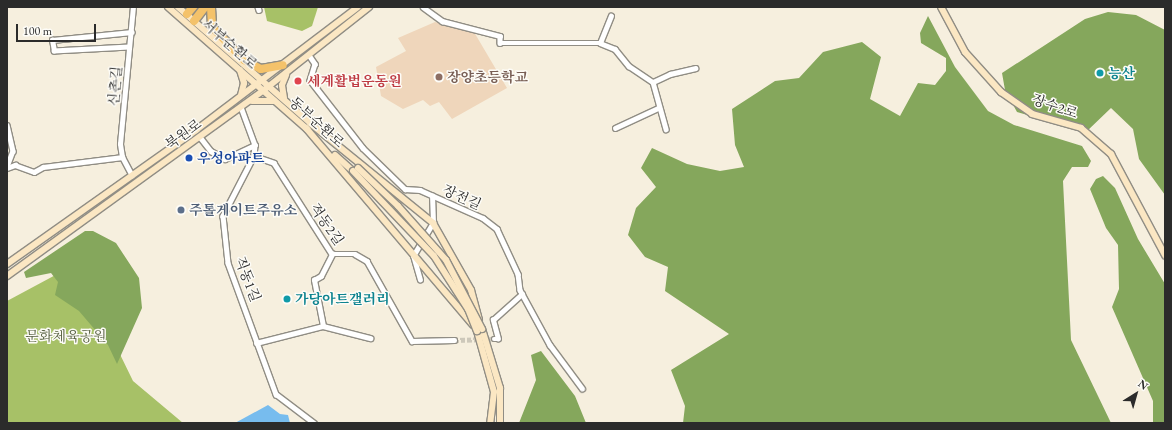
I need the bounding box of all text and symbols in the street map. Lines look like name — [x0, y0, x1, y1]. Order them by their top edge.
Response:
street label: 서부순환로 — [199, 15, 261, 73]
scale bar — [18, 16, 98, 42]
text: 100 m — [23, 23, 52, 39]
street label: 신촌길 — [105, 65, 125, 107]
place label: 능산 — [1108, 65, 1135, 81]
marker: 능산 — [1095, 68, 1105, 78]
place label: 장양초등학교 — [447, 69, 528, 85]
marker: 장양초등학교 — [434, 72, 444, 82]
place label: 세계활법운동원 — [307, 73, 402, 89]
marker: 세계활법운동원 — [292, 75, 304, 87]
street label: 장수2로 — [1030, 90, 1080, 122]
street label: 동부순환로 — [286, 93, 348, 151]
street label: 북원로 — [162, 115, 204, 153]
place label: 우성아파트 — [197, 150, 265, 166]
marker: 우성아파트 — [184, 153, 194, 163]
street label: 장전길 — [440, 181, 484, 213]
street label: 적동2길 — [307, 200, 347, 248]
place label: 주톨게이트주유소 — [189, 202, 297, 218]
marker: 주톨게이트주유소 — [176, 205, 186, 215]
street label: 직동1길 — [232, 254, 264, 304]
place label: 가당아트갤러리 — [295, 291, 390, 307]
marker: 가당아트갤러리 — [282, 294, 292, 304]
park label: 문화체육공원 — [25, 328, 107, 344]
north arrow — [1116, 374, 1156, 414]
text: N — [1135, 376, 1151, 393]

